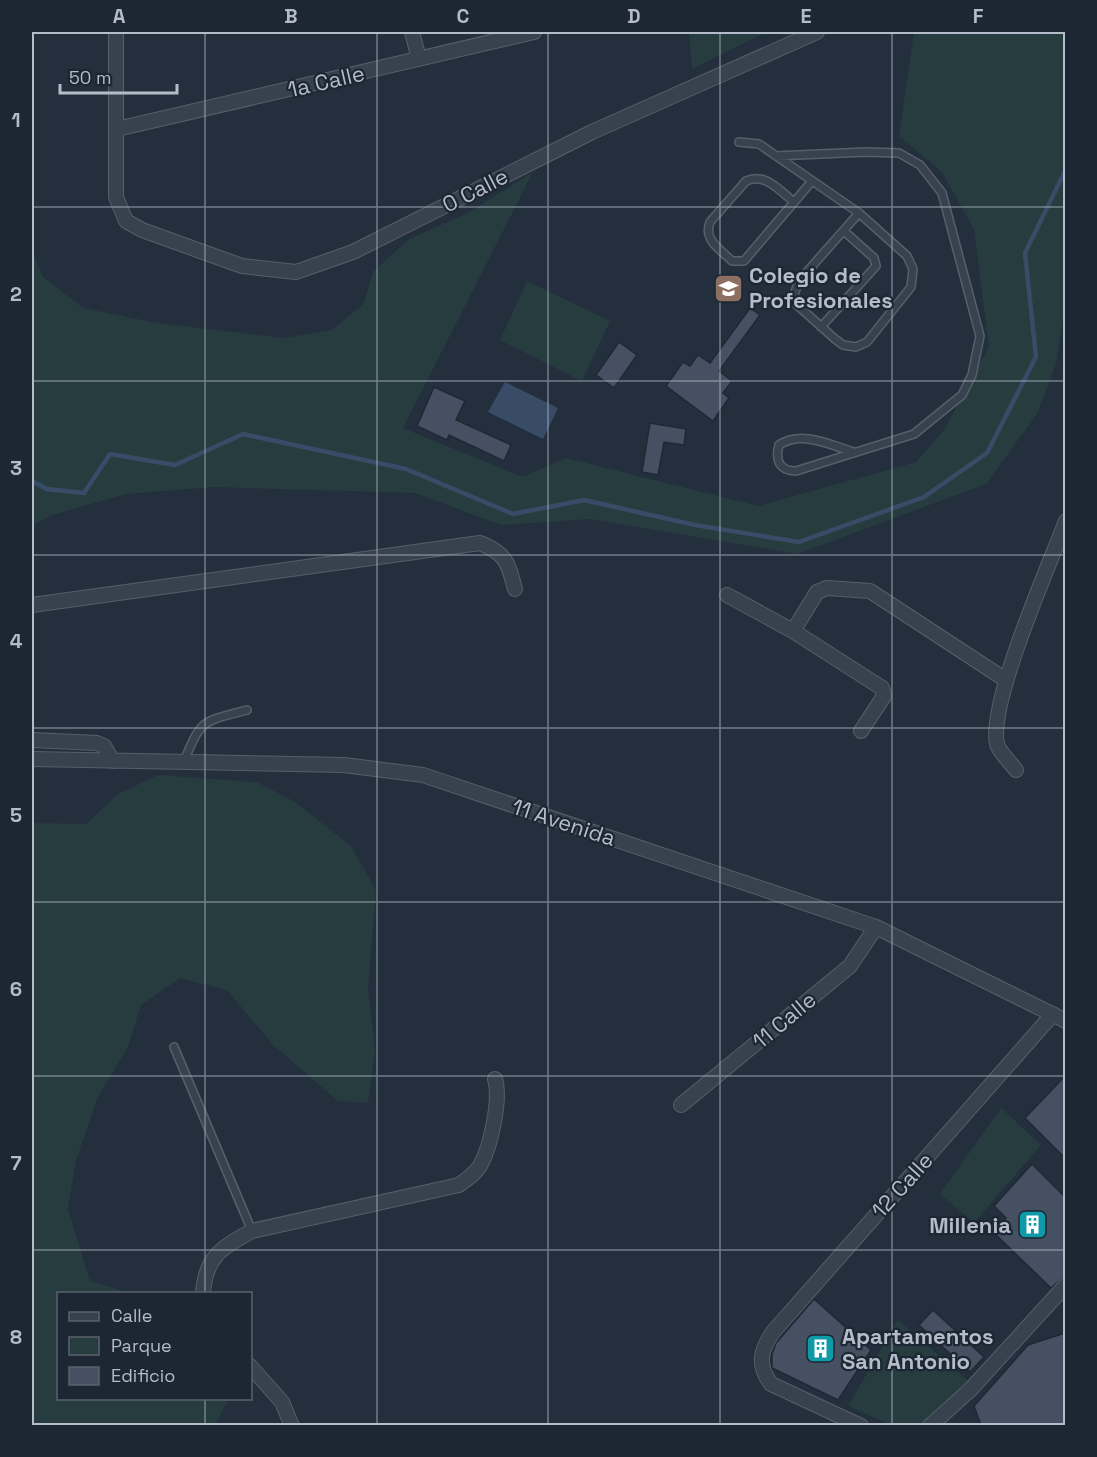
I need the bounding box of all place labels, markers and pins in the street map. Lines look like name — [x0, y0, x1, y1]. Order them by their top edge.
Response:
place label: Colegio de Profesionales — [749, 261, 893, 314]
school or university icon: Colegio de Profesionales — [712, 272, 744, 304]
building icon: Millenia — [1016, 1209, 1048, 1241]
place label: Millenia — [929, 1211, 1011, 1239]
place label: Apartamentos San Antonio — [842, 1322, 994, 1375]
building icon: Apartamentos San Antonio — [805, 1333, 837, 1365]

